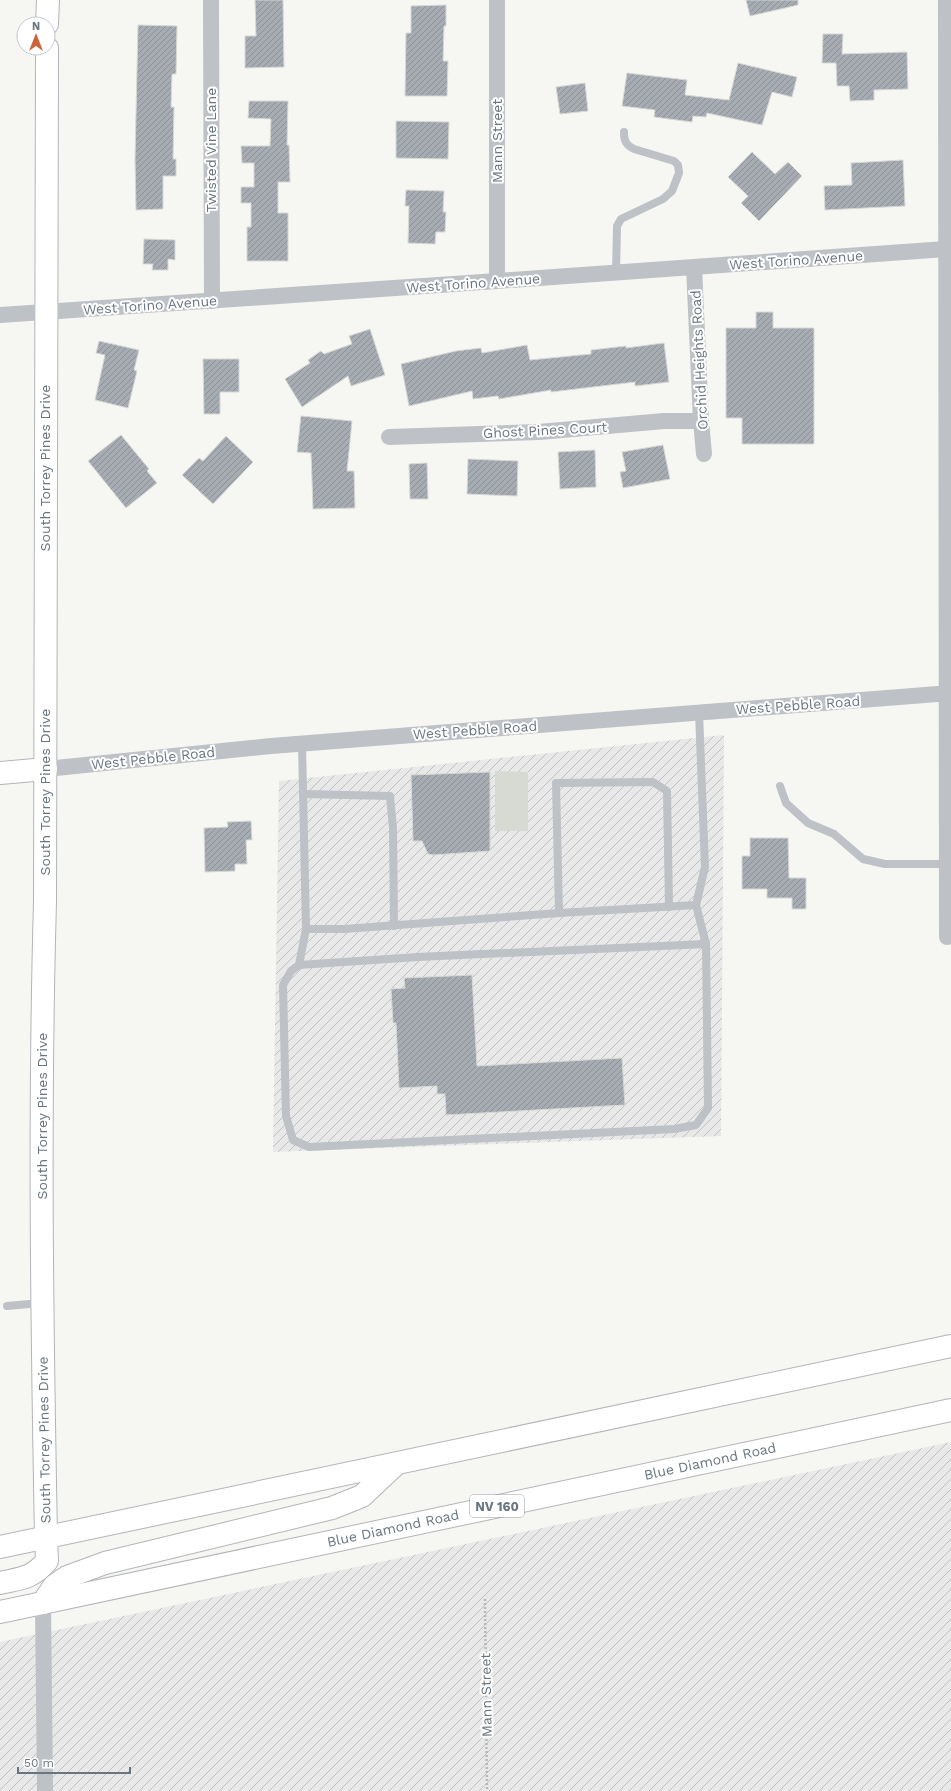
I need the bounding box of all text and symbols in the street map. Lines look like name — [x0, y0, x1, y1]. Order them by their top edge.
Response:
north arrow — [16, 16, 56, 56]
text: N — [32, 20, 40, 33]
street label: Twisted Vine Lane — [203, 88, 219, 212]
street label: Mann Street — [489, 99, 505, 183]
street label: West Torino Avenue — [728, 247, 864, 273]
street label: West Torino Avenue — [405, 270, 541, 296]
street label: Orchid Heights Road — [687, 290, 711, 430]
street label: West Torino Avenue — [82, 292, 218, 318]
street label: South Torrey Pines Drive — [37, 385, 53, 551]
street label: Ghost Pines Court — [483, 419, 608, 441]
street label: West Pebble Road — [735, 693, 861, 717]
street label: South Torrey Pines Drive — [37, 709, 53, 875]
street label: West Pebble Road — [412, 718, 538, 742]
street label: West Pebble Road — [90, 744, 216, 772]
street label: South Torrey Pines Drive — [34, 1033, 50, 1199]
street label: South Torrey Pines Drive — [35, 1356, 53, 1524]
street label: Blue Diamond Road — [642, 1439, 778, 1483]
road number: NV 160 — [470, 1495, 524, 1517]
street label: Blue Diamond Road — [325, 1506, 461, 1550]
street label: Mann Street — [477, 1653, 495, 1737]
scale bar — [18, 1749, 130, 1775]
text: 50 m — [24, 1756, 54, 1770]

